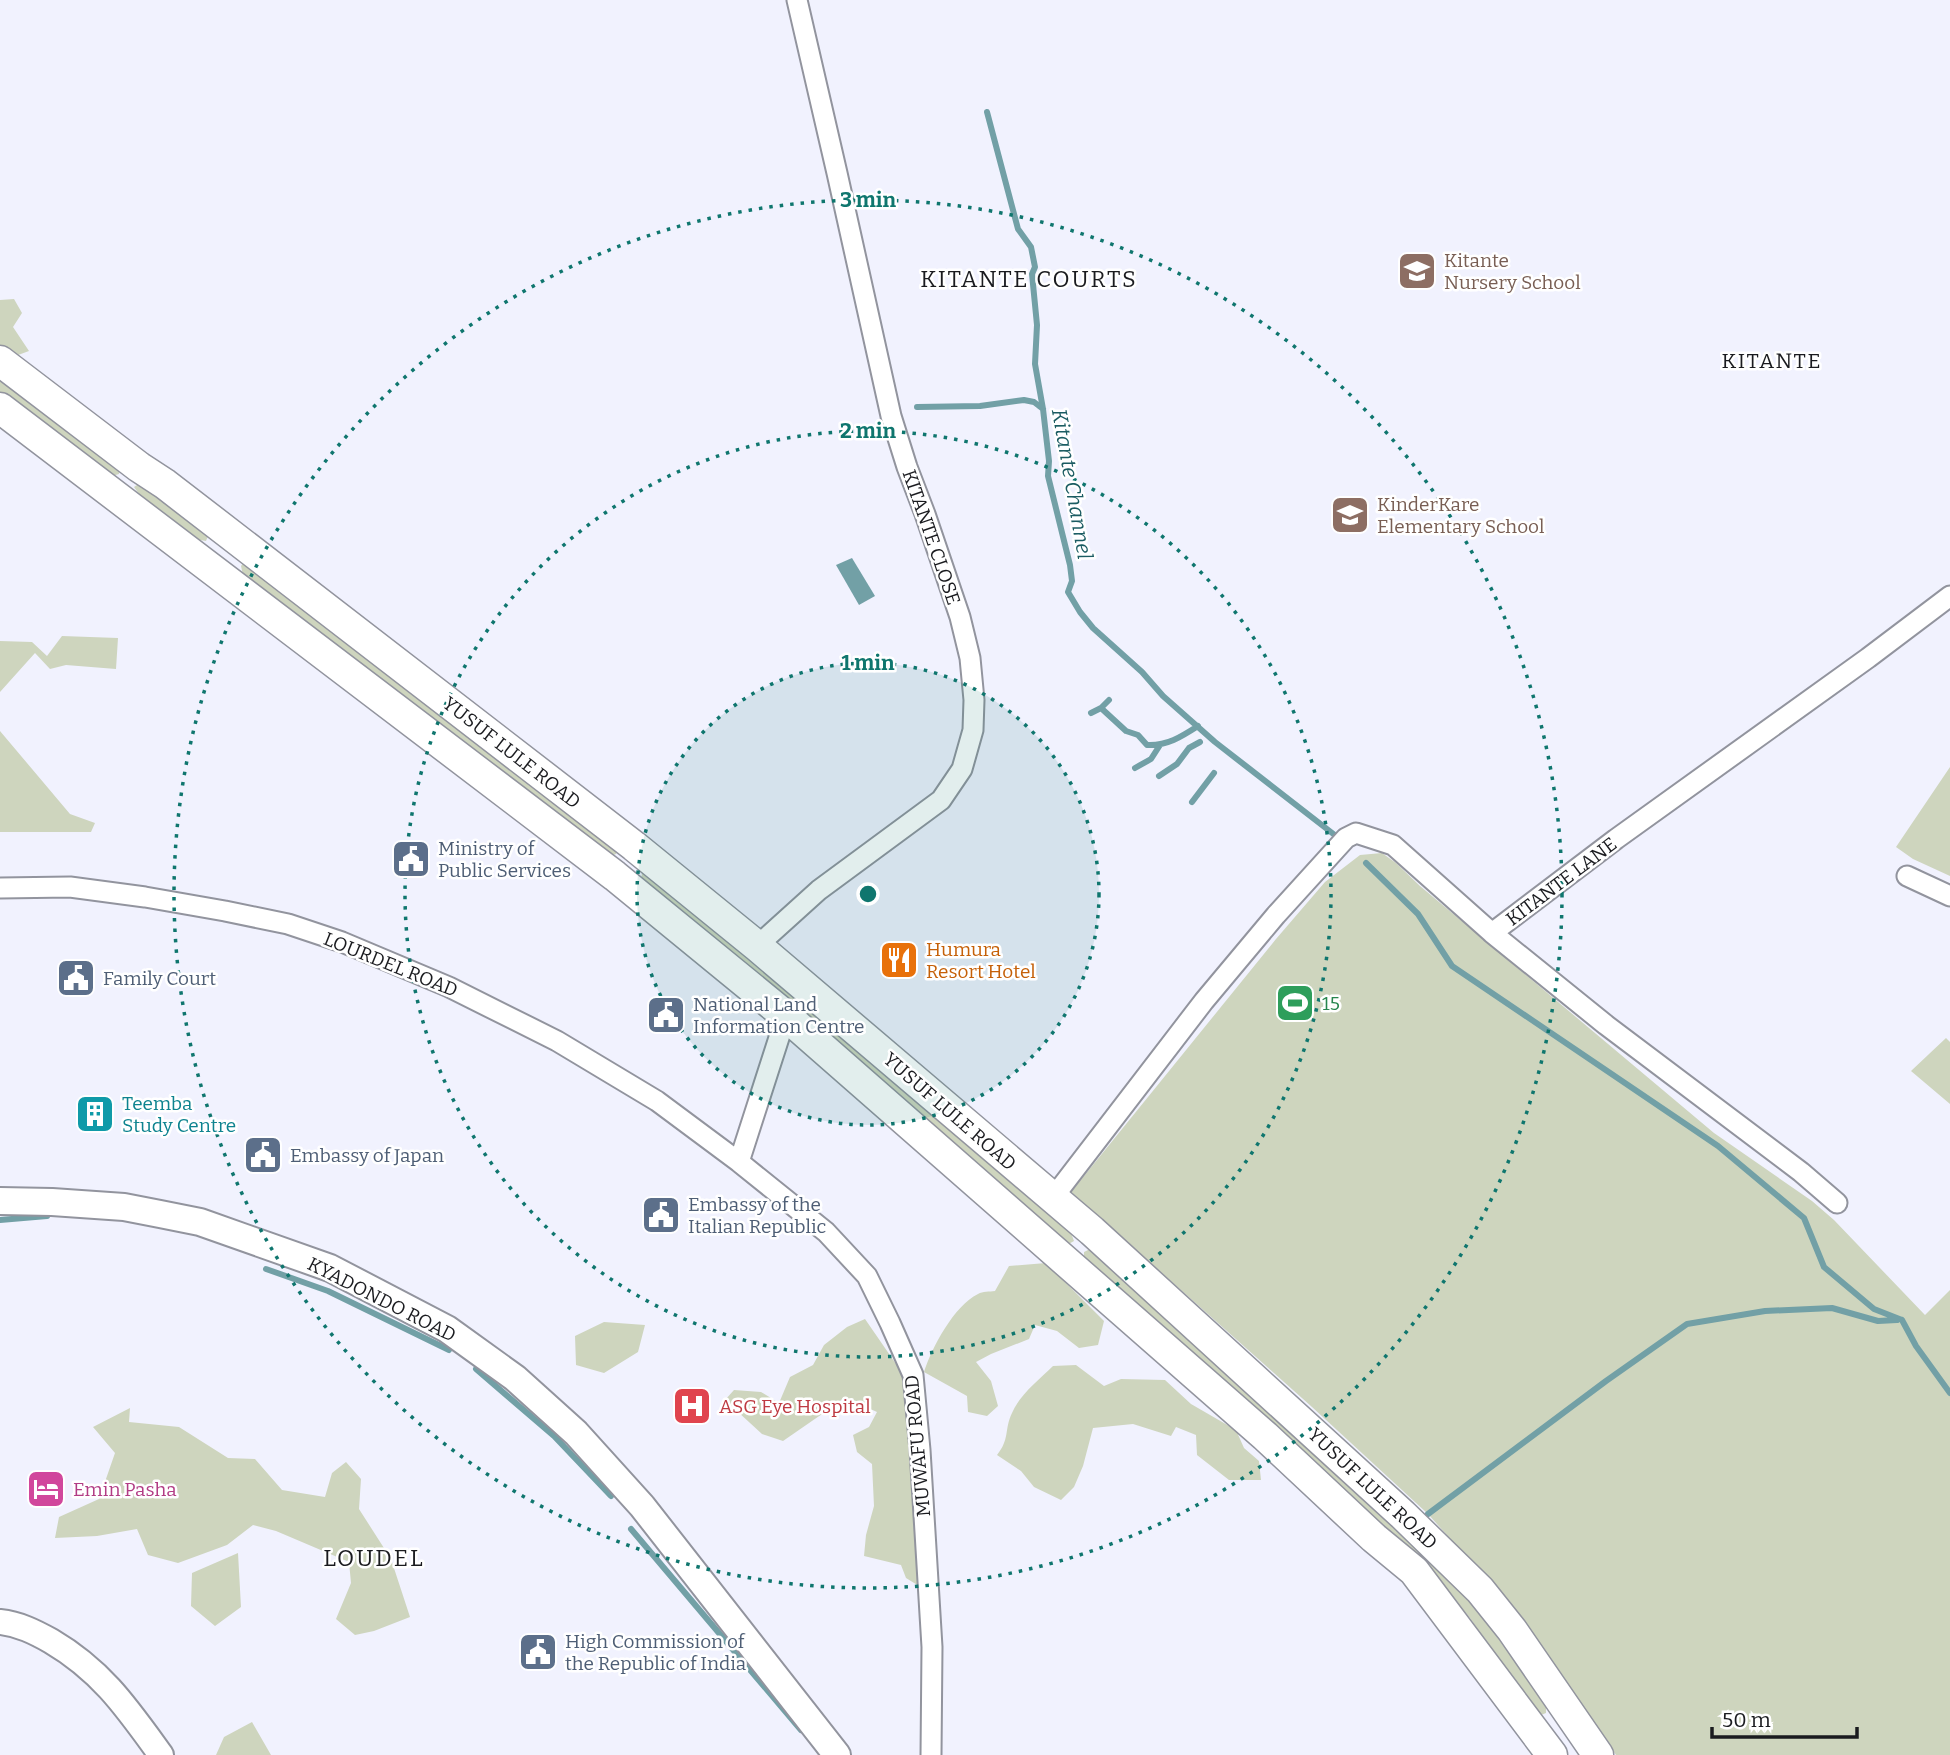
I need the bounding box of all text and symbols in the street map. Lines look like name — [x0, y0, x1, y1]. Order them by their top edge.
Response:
text: 3 min — [840, 187, 897, 213]
place label: Kitante Nursery School — [1444, 249, 1581, 294]
school or university icon: Kitante Nursery School — [1396, 250, 1438, 292]
district label: KITANTE COURTS — [920, 265, 1138, 293]
district label: KITANTE — [1722, 348, 1822, 374]
water label: Kitante Channel — [1046, 407, 1098, 562]
text: 2 min — [840, 418, 896, 444]
street label: KITANTE CLOSE — [898, 467, 965, 608]
place label: KinderKare Elementary School — [1377, 493, 1544, 538]
school or university icon: KinderKare Elementary School — [1329, 494, 1371, 536]
text: 1 min — [841, 650, 895, 676]
street label: YUSUF LULE ROAD — [438, 692, 585, 813]
street label: KITANTE LANE — [1501, 832, 1621, 930]
place label: Ministry of Public Services — [438, 837, 571, 882]
public building icon: Ministry of Public Services — [390, 838, 432, 880]
centre of rings — [856, 882, 880, 906]
street label: LOURDEL ROAD — [320, 927, 461, 1002]
place label: Humura Resort Hotel — [926, 938, 1036, 983]
restaurant icon: Humura Resort Hotel — [878, 939, 920, 981]
public building icon: Family Court — [55, 957, 97, 999]
place label: Family Court — [103, 967, 216, 990]
sports icon: 15 — [1274, 982, 1316, 1024]
place label: 15 — [1322, 992, 1340, 1015]
place label: National Land Information Centre — [693, 993, 864, 1038]
public building icon: National Land Information Centre — [645, 994, 687, 1036]
street label: YUSUF LULE ROAD — [879, 1047, 1021, 1175]
place label: Teemba Study Centre — [122, 1092, 236, 1137]
building icon: Teemba Study Centre — [74, 1093, 116, 1135]
public building icon: Embassy of Japan — [242, 1134, 284, 1176]
place label: Embassy of Japan — [290, 1144, 444, 1167]
place label: Embassy of the Italian Republic — [688, 1193, 827, 1238]
public building icon: Embassy of the Italian Republic — [640, 1194, 682, 1236]
street label: KYADONDO ROAD — [304, 1252, 460, 1347]
street label: MUWAFU ROAD — [900, 1374, 935, 1518]
hospital icon: ASG Eye Hospital — [671, 1385, 713, 1427]
place label: ASG Eye Hospital — [719, 1395, 871, 1418]
street label: YUSUF LULE ROAD — [1303, 1423, 1442, 1554]
hotel icon: Emin Pasha — [25, 1468, 67, 1510]
place label: Emin Pasha — [73, 1478, 177, 1501]
district label: LOUDEL — [323, 1544, 425, 1572]
place label: High Commission of the Republic of India — [565, 1630, 747, 1675]
public building icon: High Commission of the Republic of India — [517, 1631, 559, 1673]
scale bar — [1712, 1696, 1857, 1740]
text: 50 m — [1722, 1707, 1771, 1733]

